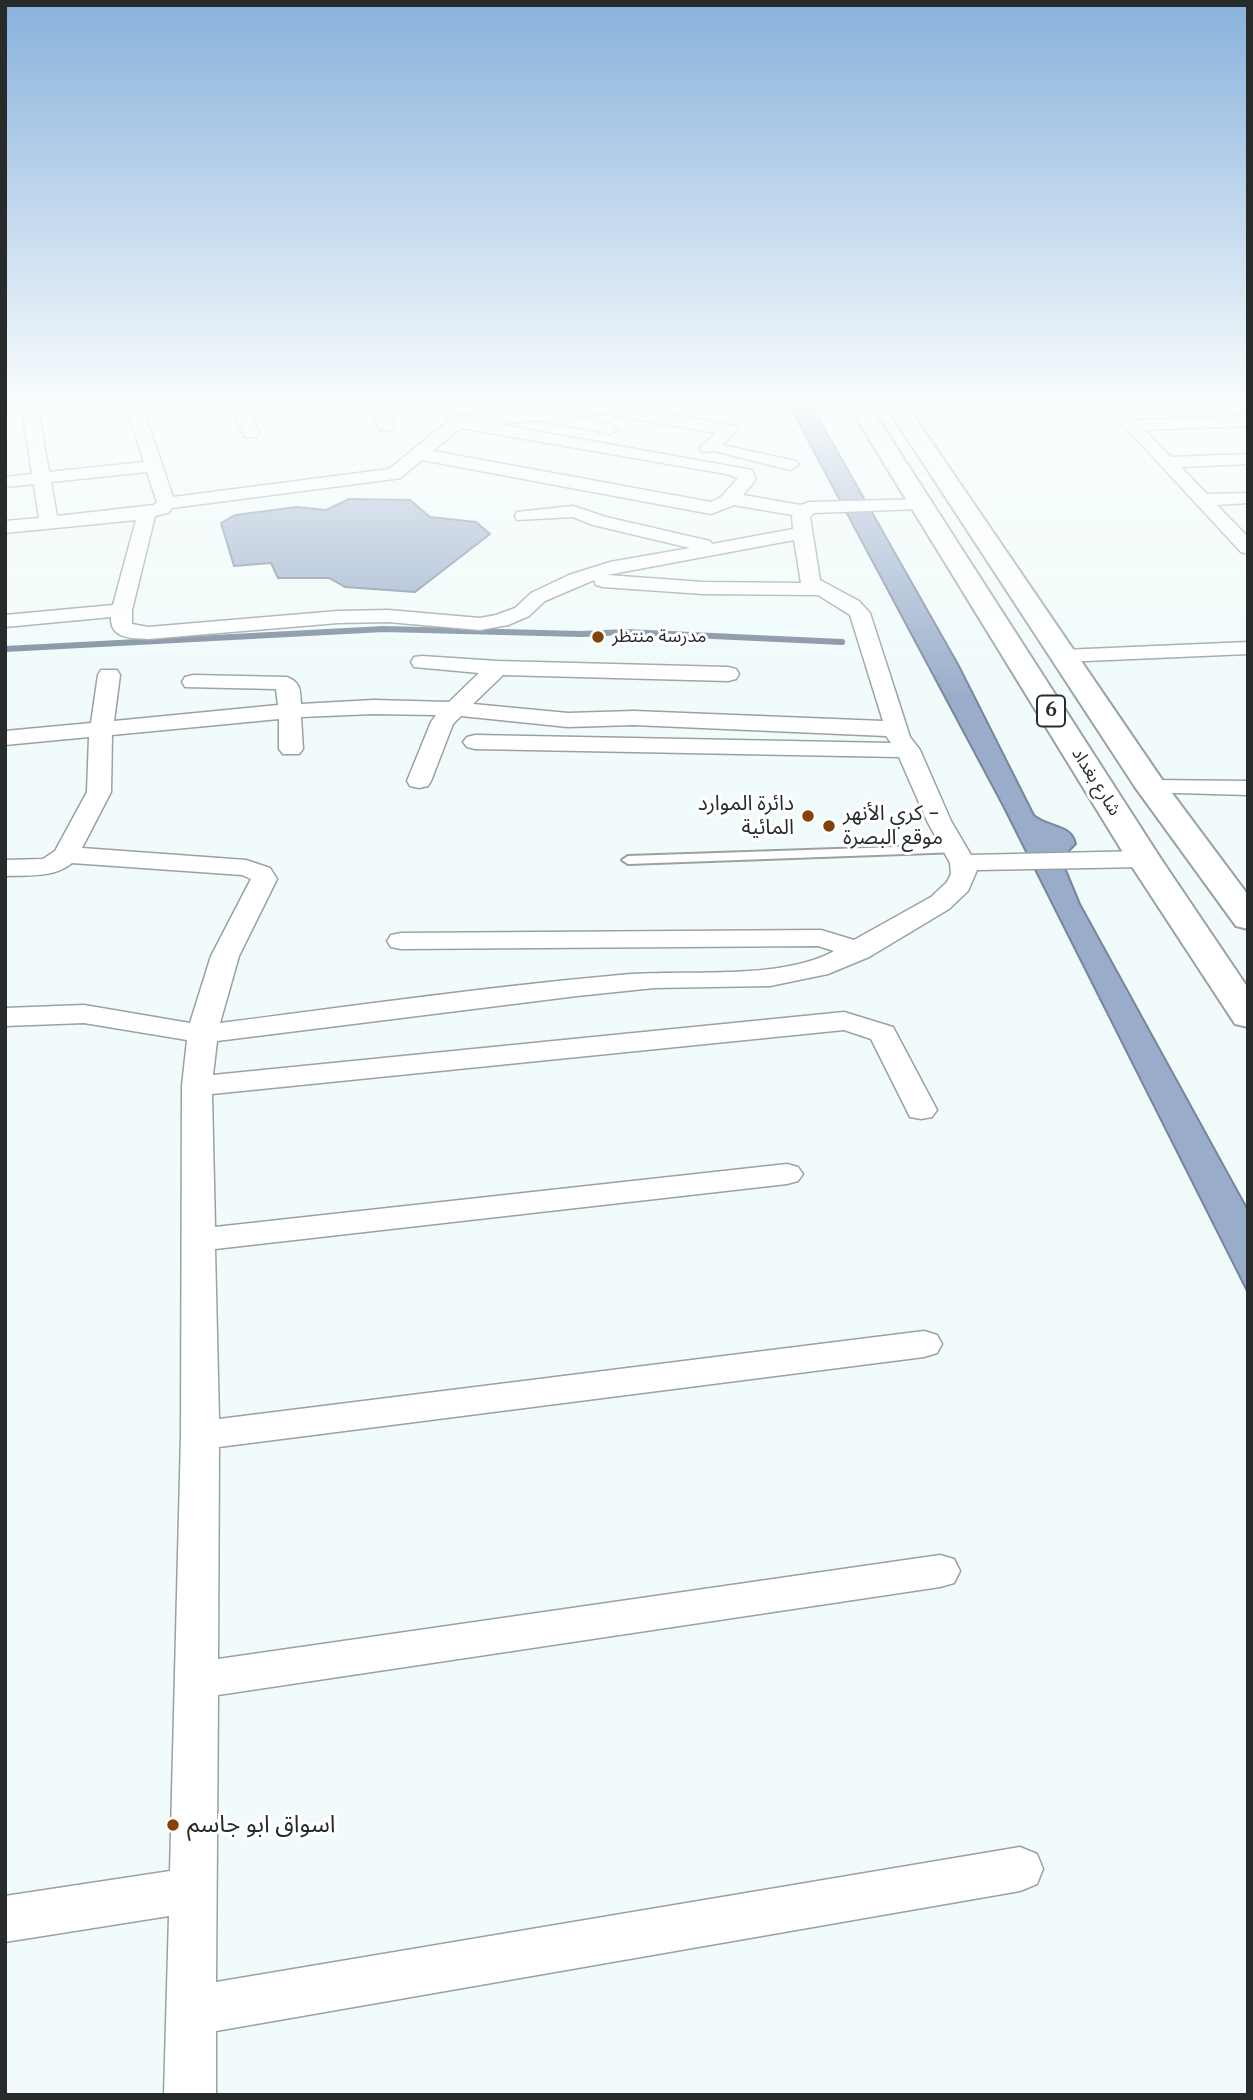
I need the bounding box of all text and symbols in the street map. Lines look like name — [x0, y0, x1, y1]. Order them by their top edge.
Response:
place label: مدرسة منتظر — [612, 626, 706, 648]
marker: مدرسة منتظر — [590, 629, 606, 645]
road number: 6 — [1037, 696, 1065, 726]
street label: شارع بغداد — [1067, 744, 1125, 820]
place label: دائرة الموارد المائية — [698, 791, 794, 841]
place label: كري الأنهر - موقع البصرة — [843, 801, 943, 851]
marker: دائرة الموارد المائية — [800, 808, 816, 824]
marker: كري الأنهر - موقع البصرة — [821, 818, 837, 834]
place label: اسواق ابو جاسم — [187, 1811, 335, 1839]
marker: اسواق ابو جاسم — [165, 1817, 181, 1833]

